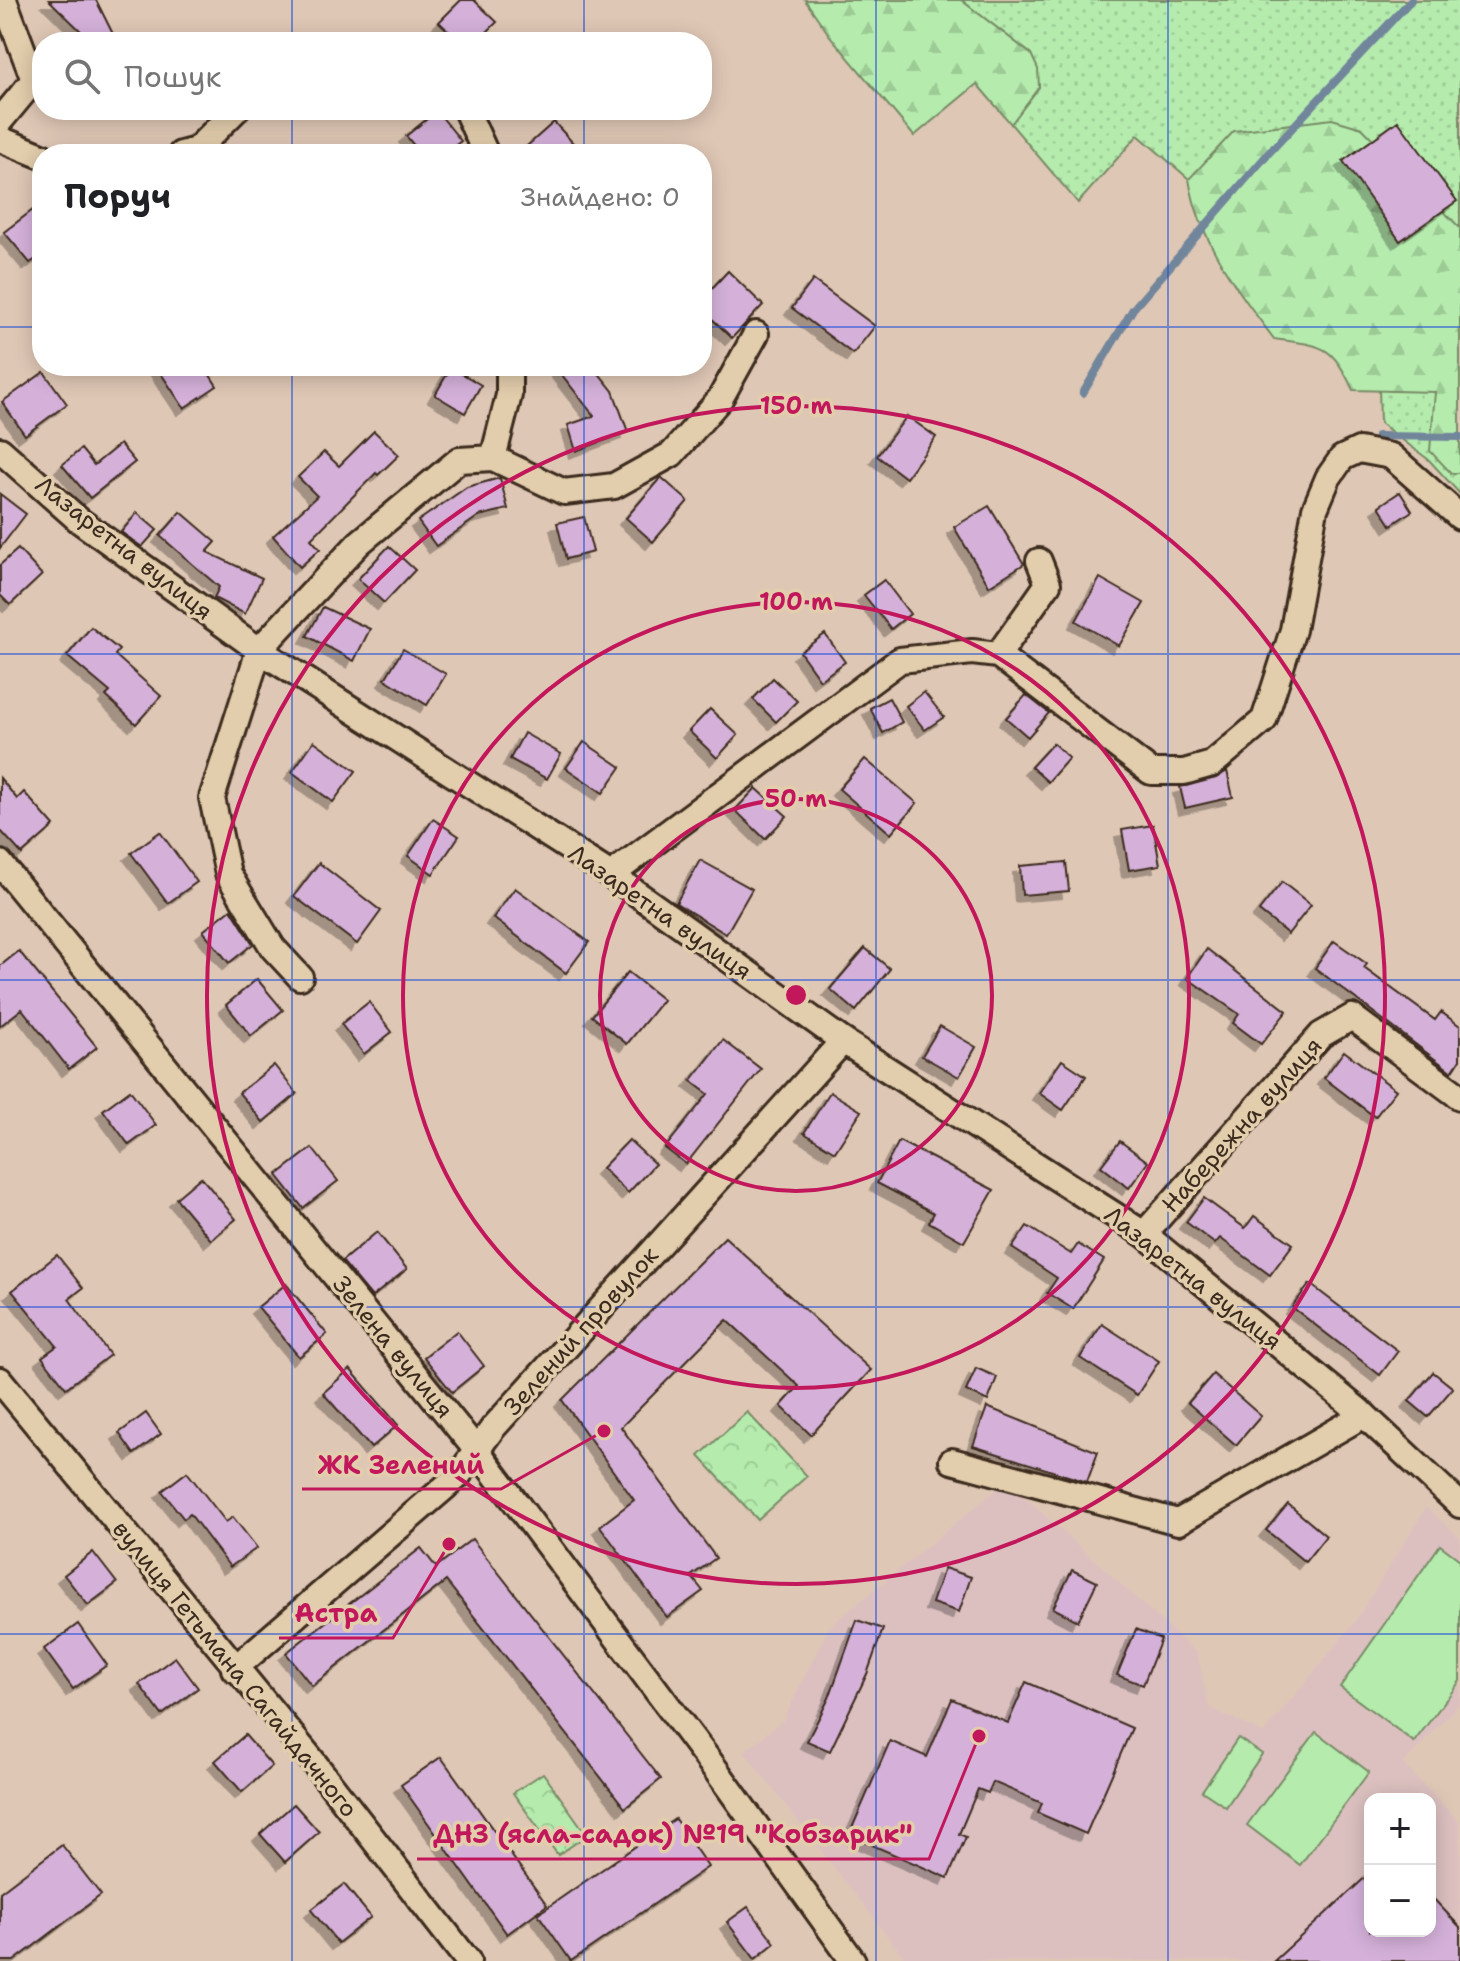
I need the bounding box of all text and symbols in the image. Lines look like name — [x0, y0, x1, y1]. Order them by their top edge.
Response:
search box — [32, 32, 712, 120]
icon: search — [60, 54, 104, 98]
text: Пошук — [124, 56, 221, 97]
text: Поруч — [64, 173, 171, 219]
text: Знайдено: 0 — [521, 179, 680, 214]
text: 150 m — [760, 390, 832, 422]
street label: Лазаретна вулиця — [29, 469, 219, 627]
text: 100 m — [759, 586, 833, 618]
text: 50 m — [765, 783, 827, 815]
street label: Лазаретна вулиця — [562, 837, 758, 987]
centre of rings — [782, 981, 810, 1009]
street label: Набережна вулиця — [1155, 1030, 1329, 1220]
street label: Лазаретна вулиця — [1098, 1199, 1288, 1357]
street label: Зелений провулок — [497, 1240, 666, 1422]
street label: Зелена вулиця — [325, 1269, 461, 1425]
callout: ЖК Зелений — [302, 1439, 501, 1489]
text: ЖК Зелений — [318, 1447, 484, 1482]
street label: вулиця Гетьмана Сагайдачного — [105, 1514, 365, 1824]
callout: Астра — [279, 1588, 393, 1638]
text: Астра — [295, 1595, 378, 1630]
map controls — [1364, 1793, 1436, 1937]
button: + — [1364, 1793, 1436, 1865]
callout: ДНЗ (ясла-садок) №19 "Кобзарик" — [417, 1809, 929, 1859]
text: ДНЗ (ясла-садок) №19 "Кобзарик" — [433, 1816, 913, 1851]
button: − — [1364, 1865, 1436, 1937]

